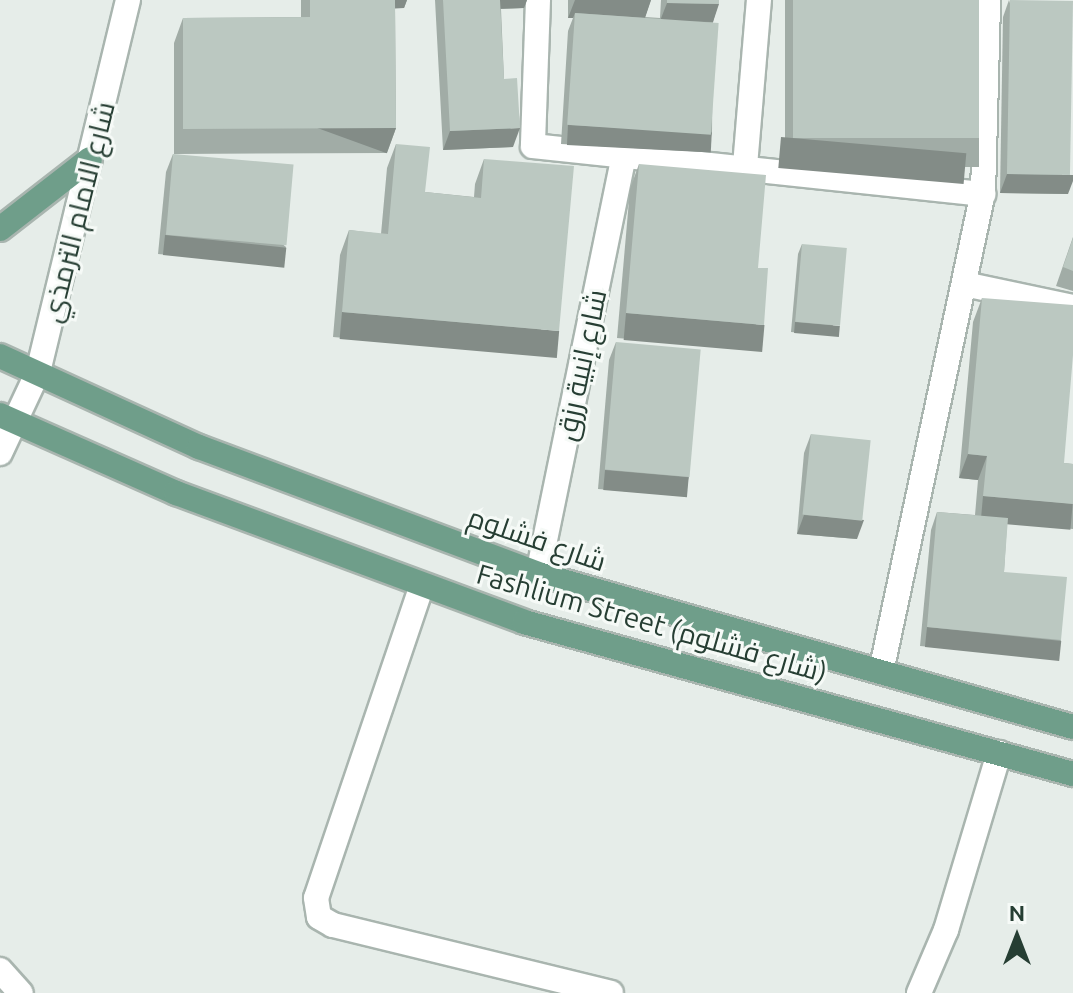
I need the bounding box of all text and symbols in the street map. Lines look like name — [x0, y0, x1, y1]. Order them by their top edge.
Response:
street label: شارع الامام الترمذي — [34, 98, 122, 326]
street label: شارع إنبية رزق — [549, 286, 613, 444]
street label: شارع فشلوم — [463, 500, 611, 578]
street label: Fashlium Street (شارع فشلوم) — [473, 557, 831, 689]
north arrow — [977, 897, 1057, 977]
text: N — [1009, 900, 1025, 925]

